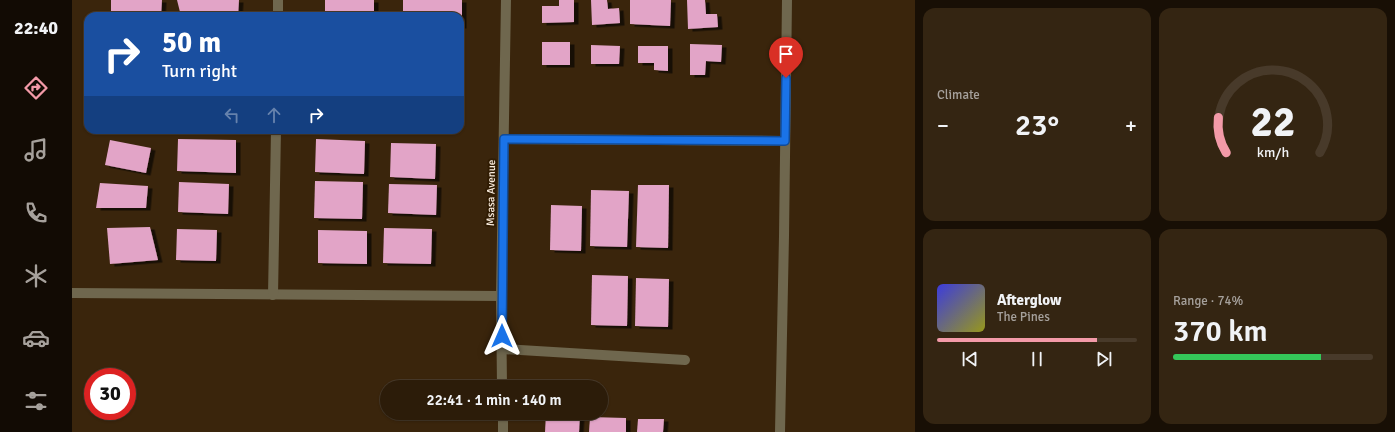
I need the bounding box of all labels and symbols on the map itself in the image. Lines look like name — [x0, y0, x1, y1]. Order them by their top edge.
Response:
pin — [769, 37, 803, 78]
street label: Msasa Avenue — [484, 160, 498, 226]
position arrow — [481, 315, 523, 357]
speed limit sign: 30 — [84, 368, 136, 420]

